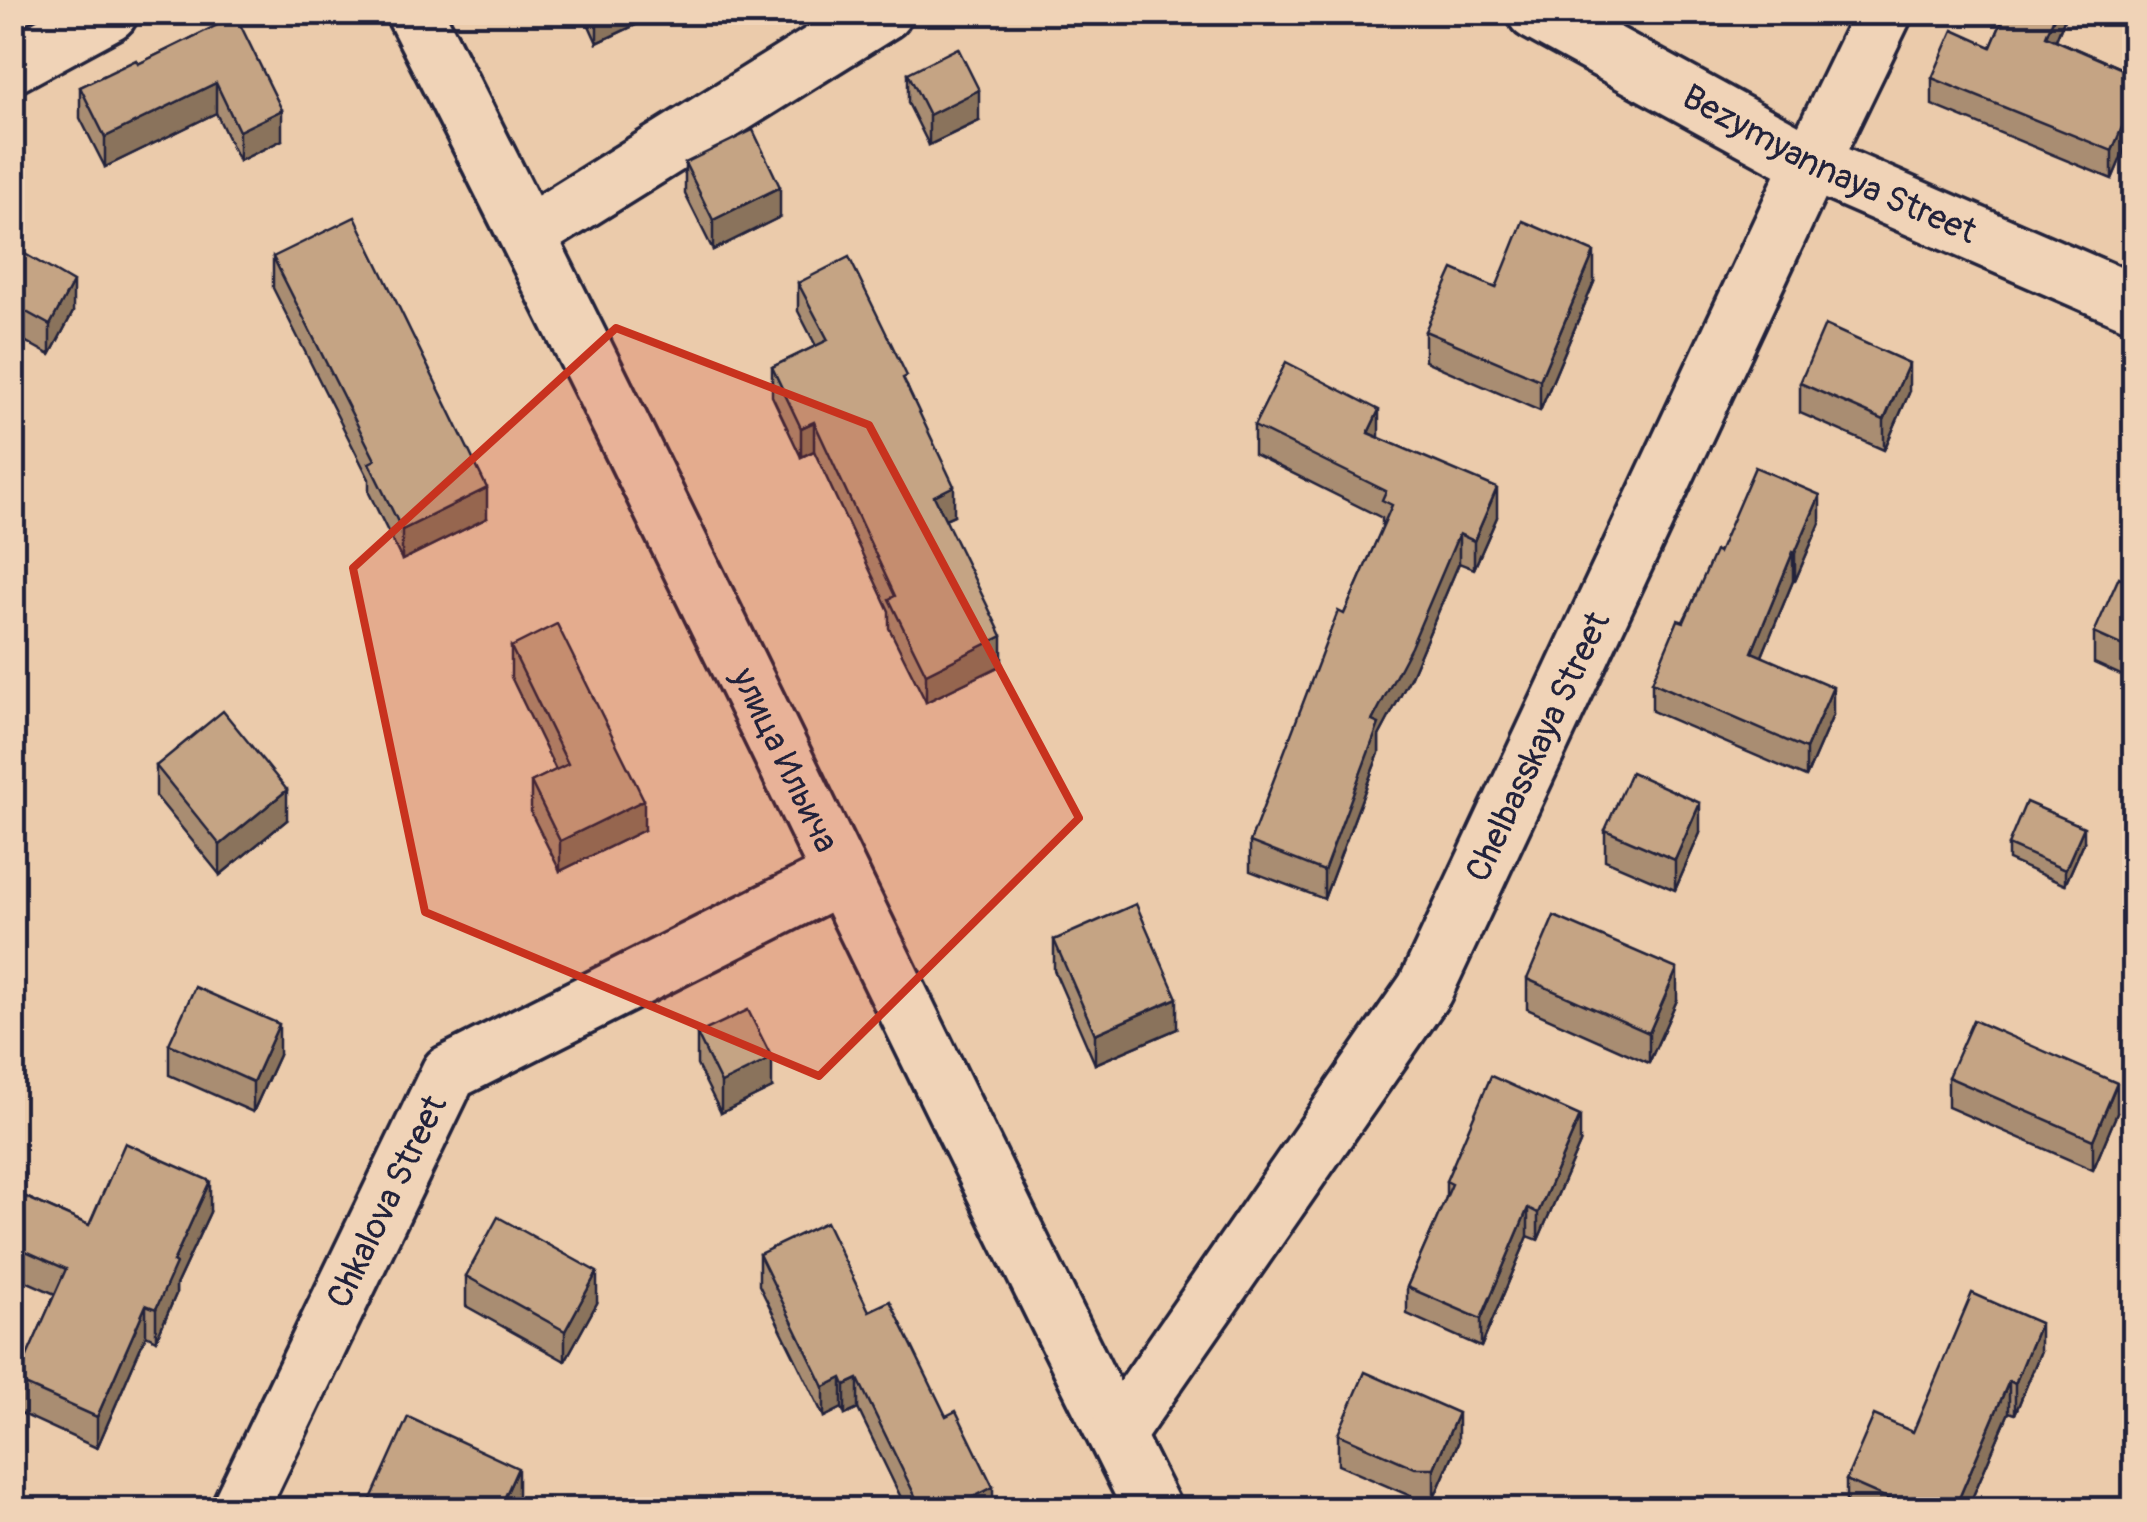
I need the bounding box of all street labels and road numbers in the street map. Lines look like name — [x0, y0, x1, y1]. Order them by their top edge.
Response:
street label: Bezymyannaya Street — [1675, 75, 1984, 254]
street label: Chelbasskaya Street — [1456, 604, 1621, 889]
street label: улица Ильича — [721, 660, 848, 860]
street label: Chkalova Street — [317, 1087, 457, 1315]

